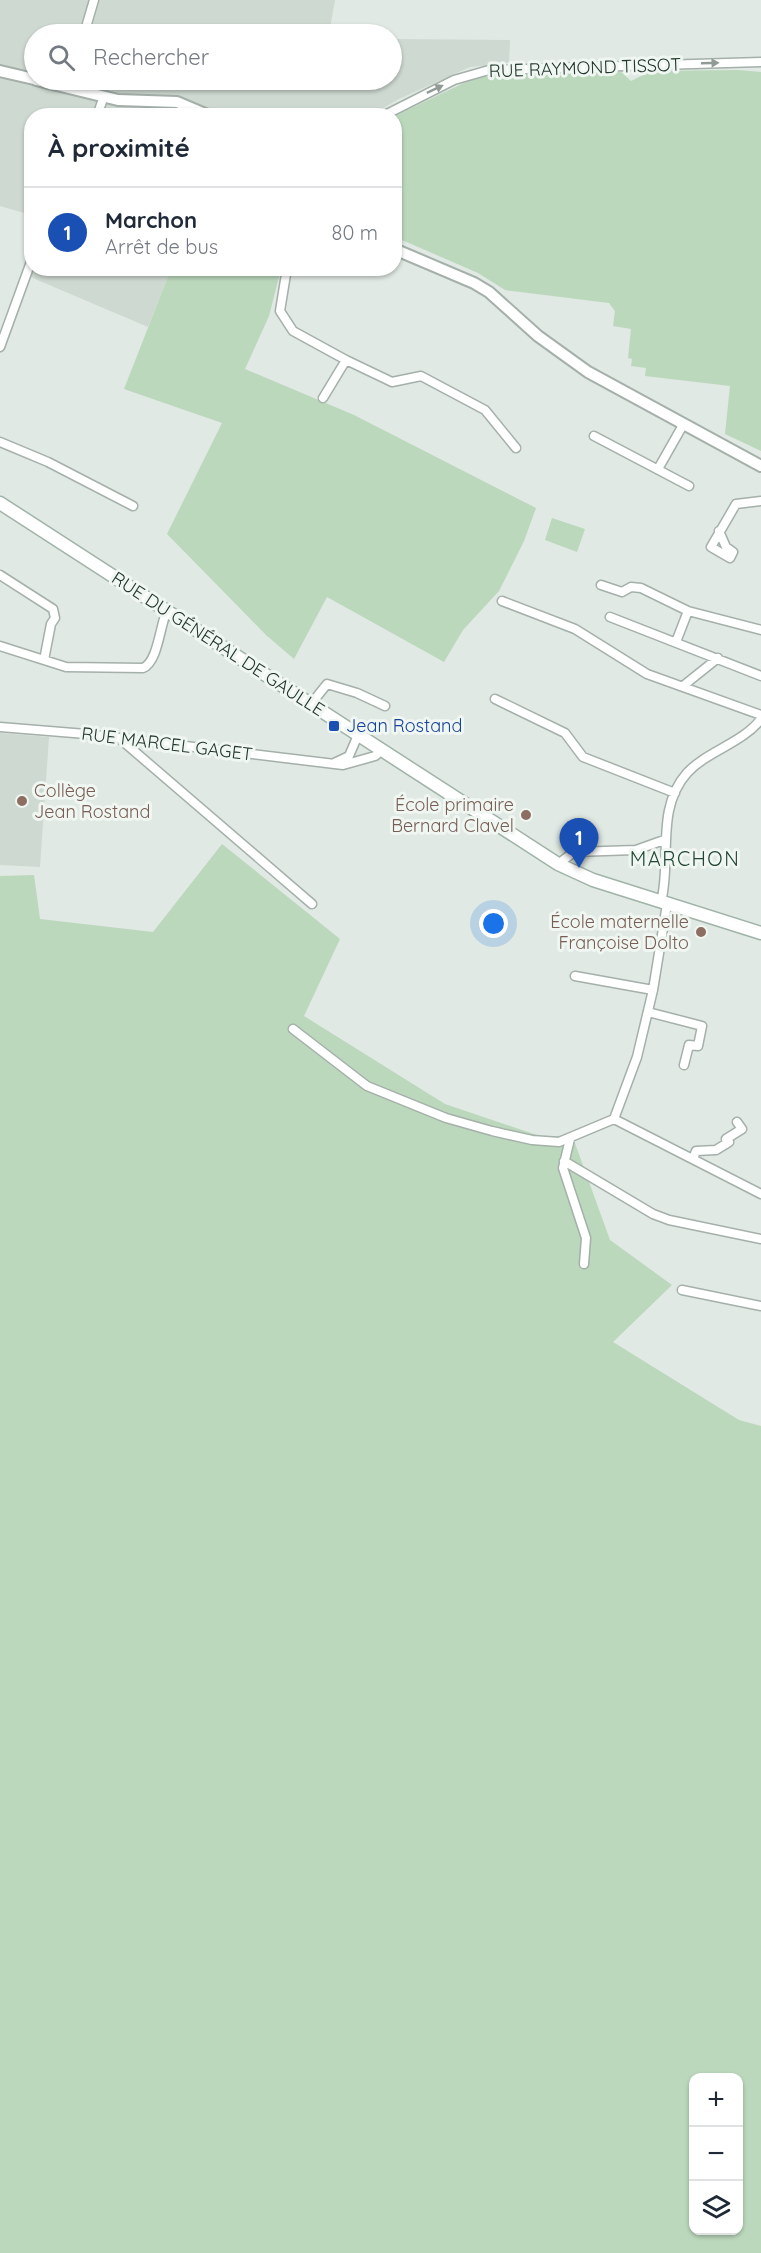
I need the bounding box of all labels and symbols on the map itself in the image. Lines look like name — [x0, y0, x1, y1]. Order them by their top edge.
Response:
street label: RUE RAYMOND TISSOT — [488, 53, 682, 82]
one-way arrow — [701, 59, 720, 68]
one-way arrow — [427, 84, 444, 93]
street label: RUE DU GÉNÉRAL DE GAULLE — [108, 566, 329, 721]
place label: Jean Rostand — [346, 714, 462, 737]
marker: Jean Rostand — [327, 719, 341, 733]
street label: RUE MARCEL GAGET — [80, 722, 254, 765]
place label: Collège Jean Rostand — [34, 779, 150, 823]
place label: École primaire Bernard Clavel — [391, 793, 514, 837]
marker: Collège Jean Rostand — [15, 794, 29, 808]
marker: École primaire Bernard Clavel — [519, 808, 533, 822]
pin: 1 — [560, 818, 598, 868]
district label: MARCHON — [630, 846, 740, 871]
your location — [479, 909, 508, 938]
place label: École maternelle Françoise Dolto — [550, 910, 689, 954]
marker: École maternelle Françoise Dolto — [694, 925, 708, 939]

